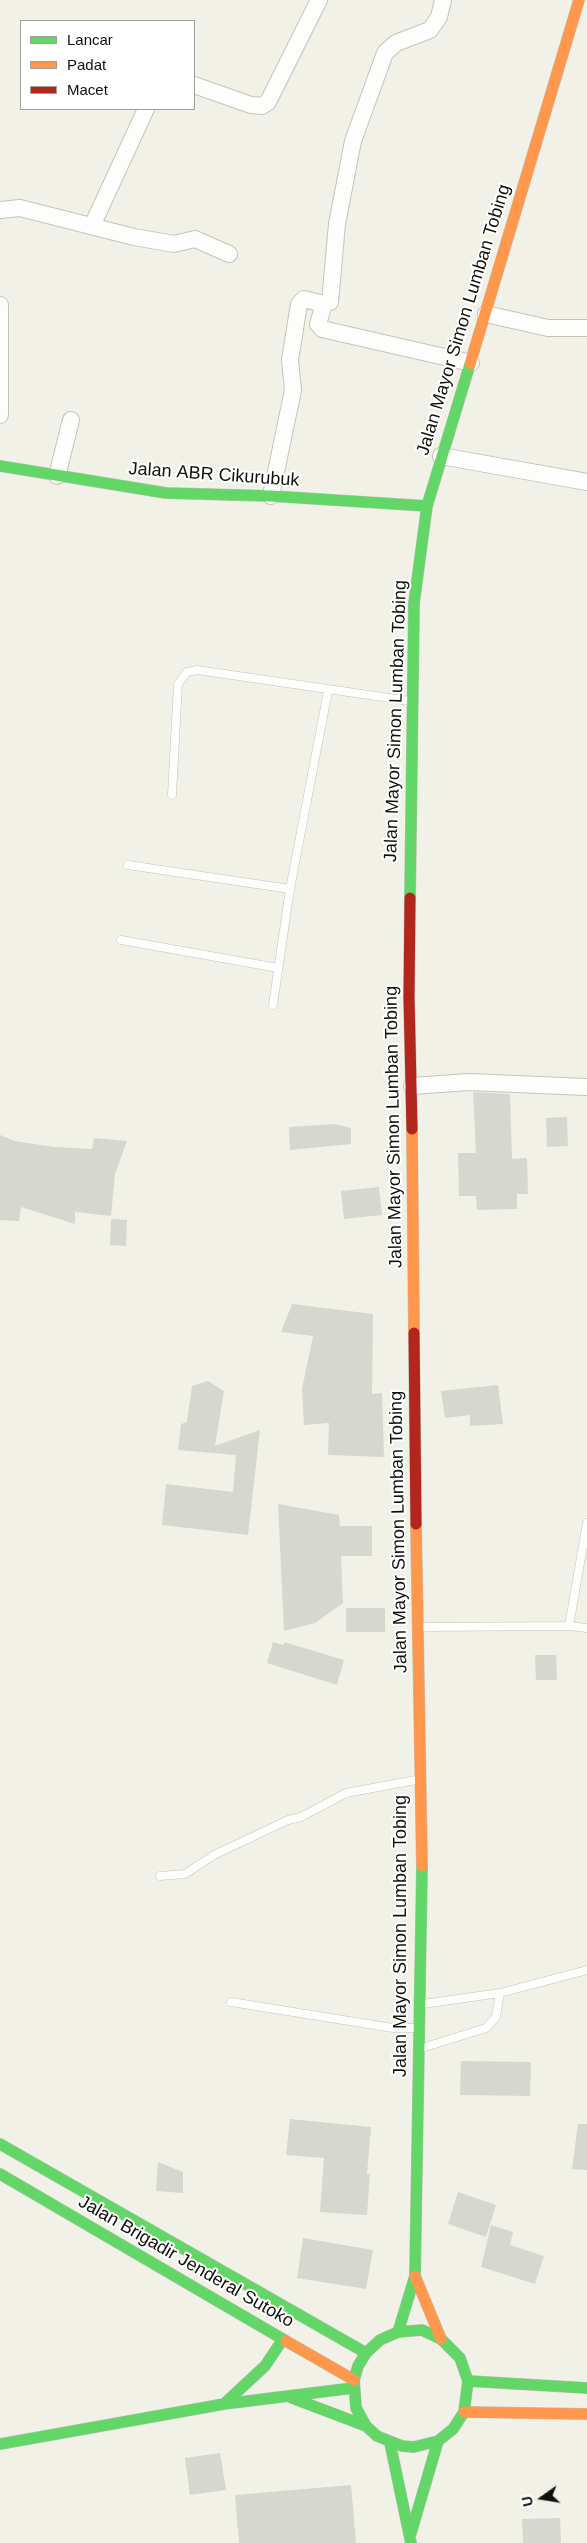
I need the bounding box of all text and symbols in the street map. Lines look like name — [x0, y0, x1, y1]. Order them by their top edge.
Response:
legend — [20, 20, 195, 110]
text: Lancar — [67, 31, 113, 48]
text: Padat — [67, 56, 106, 73]
text: Macet — [67, 81, 108, 98]
street label: Jalan Mayor Simon Lumban Tobing — [412, 182, 516, 458]
street label: Jalan ABR Cikurubuk — [128, 458, 300, 492]
street label: Jalan Mayor Simon Lumban Tobing — [380, 580, 412, 862]
street label: Jalan Mayor Simon Lumban Tobing — [381, 986, 407, 1268]
street label: Jalan Mayor Simon Lumban Tobing — [386, 1391, 412, 1673]
street label: Jalan Mayor Simon Lumban Tobing — [390, 1795, 412, 2077]
street label: Jalan Brigadir Jenderal Sutoko — [74, 2191, 298, 2333]
north arrow — [517, 2473, 567, 2523]
text: U — [518, 2495, 536, 2508]

